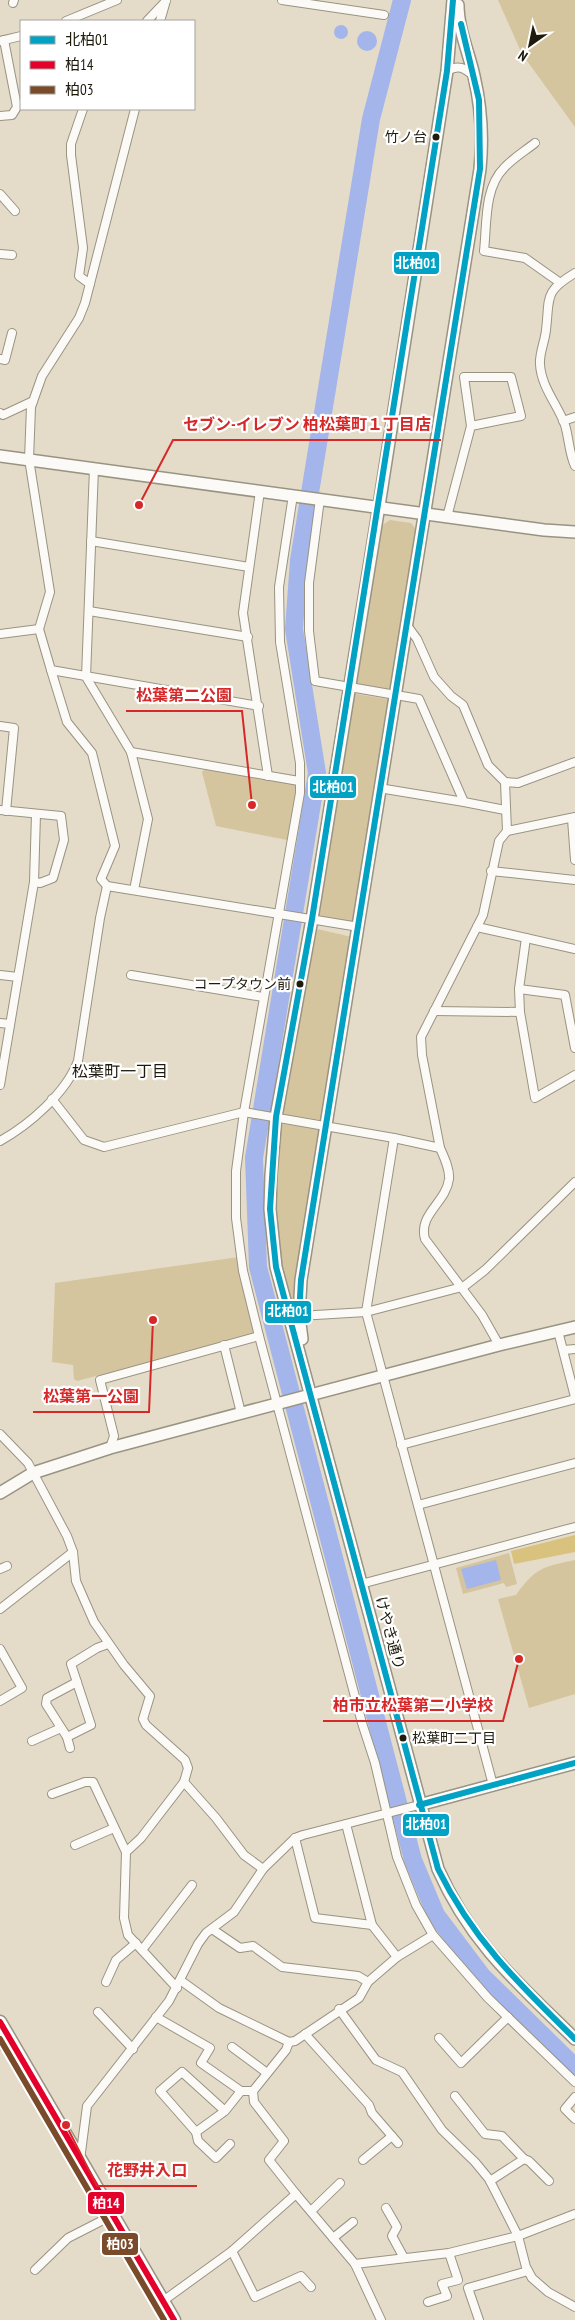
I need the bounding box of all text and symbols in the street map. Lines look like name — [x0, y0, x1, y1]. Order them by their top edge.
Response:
legend — [20, 20, 195, 110]
north arrow — [505, 20, 555, 70]
text: 北柏01 — [65, 30, 109, 49]
text: N — [515, 46, 531, 66]
text: 柏14 — [65, 55, 94, 74]
text: 柏03 — [65, 80, 94, 99]
place label: 竹ノ台 — [385, 128, 427, 146]
marker: 竹ノ台 — [431, 132, 441, 142]
line badge: 北柏01 — [393, 251, 440, 275]
text: 北柏01 — [395, 254, 437, 272]
callout: セブン-イレブン 柏松葉町１丁目店 — [173, 409, 441, 440]
text: セブン-イレブン 柏松葉町１丁目店 — [183, 414, 431, 434]
callout: 松葉第二公園 — [126, 680, 242, 711]
text: 松葉第二公園 — [136, 685, 232, 705]
line badge: 北柏01 — [309, 775, 357, 799]
text: 北柏01 — [312, 778, 354, 796]
place label: コープタウン前 — [194, 975, 291, 993]
marker: コープタウン前 — [295, 979, 305, 989]
district label: 松葉町一丁目 — [72, 1061, 168, 1081]
line badge: 北柏01 — [264, 1300, 312, 1324]
text: 北柏01 — [267, 1302, 309, 1320]
callout: 松葉第一公園 — [33, 1381, 149, 1412]
text: 松葉第一公園 — [43, 1386, 139, 1406]
street label: けやき通り — [372, 1594, 409, 1672]
callout: 柏市立松葉第二小学校 — [323, 1690, 503, 1721]
text: 柏市立松葉第二小学校 — [333, 1695, 493, 1715]
place label: 松葉町二丁目 — [412, 1729, 496, 1747]
marker: 松葉町二丁目 — [398, 1733, 408, 1743]
line badge: 北柏01 — [402, 1813, 450, 1837]
text: 北柏01 — [405, 1815, 447, 1833]
callout: 花野井入口 — [97, 2155, 197, 2186]
text: 花野井入口 — [107, 2160, 187, 2180]
line badge: 柏14 — [87, 2191, 125, 2215]
text: 柏14 — [92, 2194, 120, 2212]
line badge: 柏03 — [101, 2232, 139, 2256]
text: 柏03 — [106, 2235, 134, 2253]

